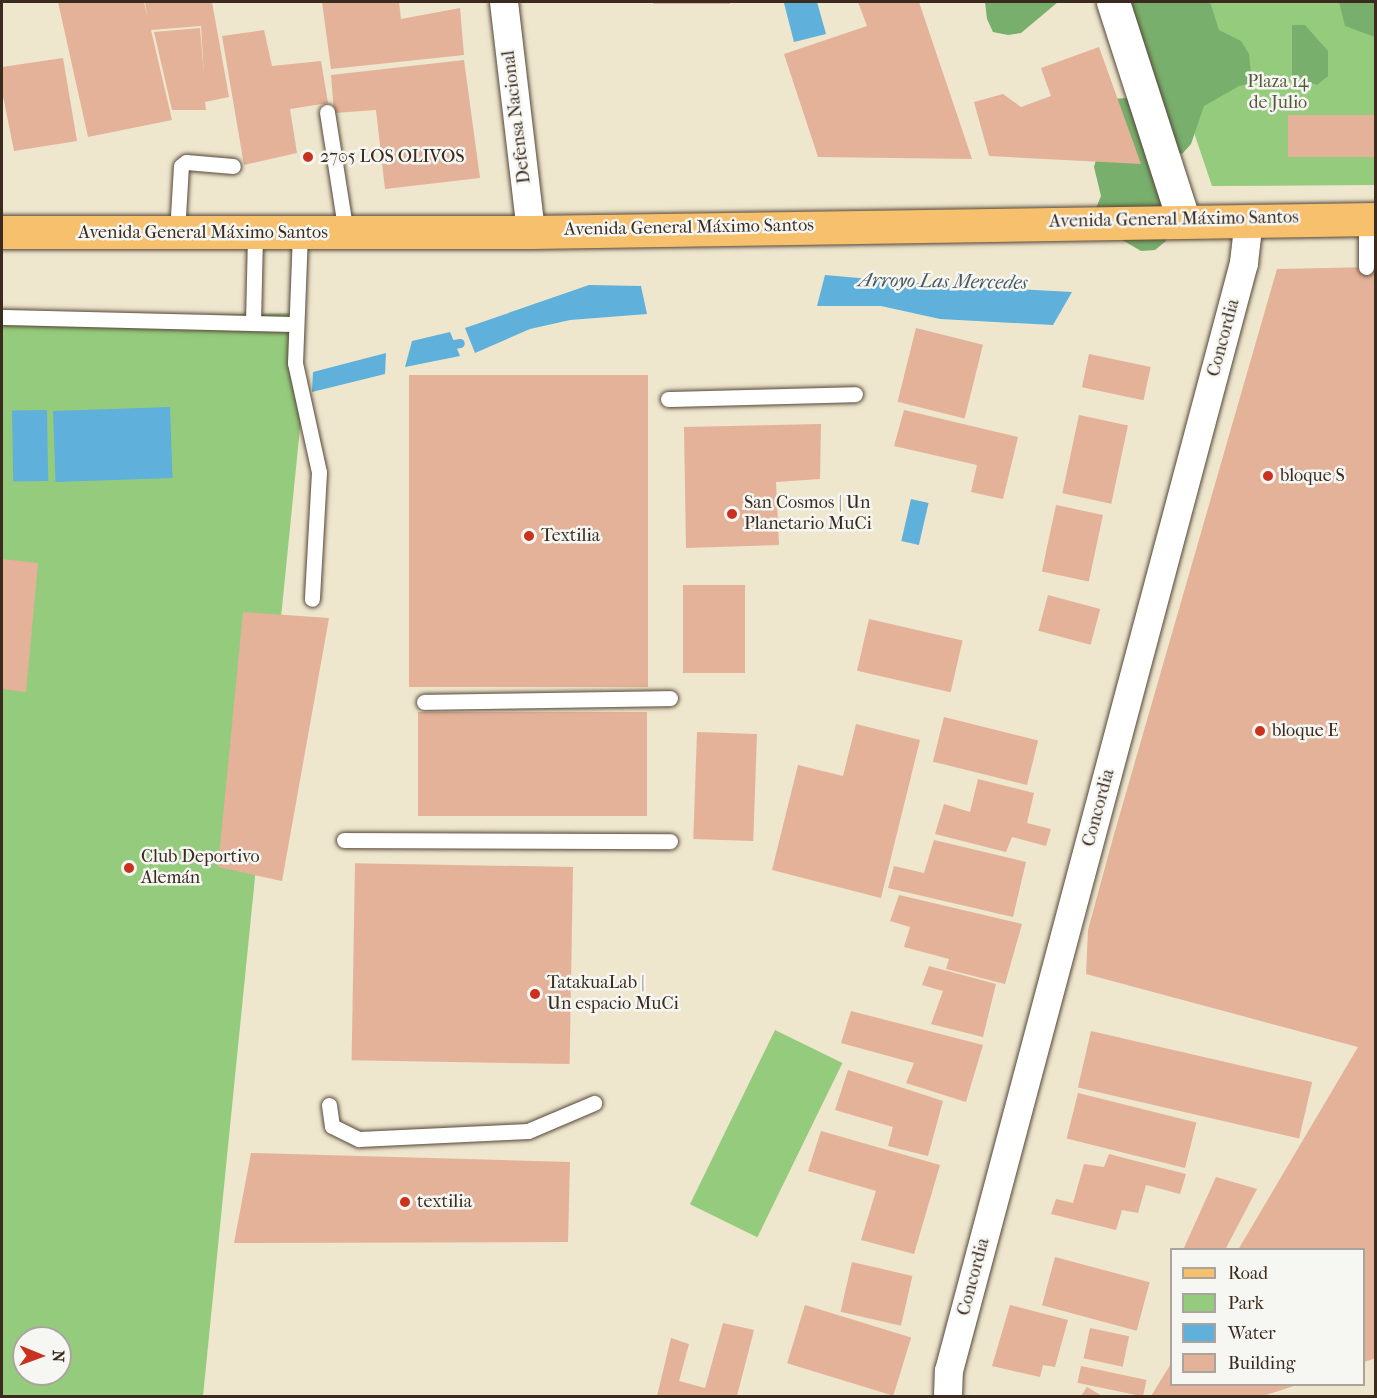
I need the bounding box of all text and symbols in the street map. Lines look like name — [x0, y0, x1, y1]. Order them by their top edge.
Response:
street label: Defensa Nacional — [498, 49, 536, 185]
park label: Plaza 14 de Julio — [1247, 72, 1309, 115]
place label: 2705 LOS OLIVOS — [320, 146, 464, 168]
marker: 2705 LOS OLIVOS — [301, 150, 315, 164]
street label: Avenida General Máximo Santos — [1049, 207, 1299, 233]
street label: Avenida General Máximo Santos — [564, 215, 814, 241]
street label: Avenida General Máximo Santos — [78, 222, 328, 244]
water label: Arroyo Las Mercedes — [858, 268, 1028, 294]
street label: Concordia — [1203, 297, 1245, 379]
place label: bloque S — [1280, 465, 1345, 487]
marker: bloque S — [1261, 469, 1275, 483]
place label: San Cosmos | Un Planetario MuCi — [744, 493, 872, 536]
marker: San Cosmos | Un Planetario MuCi — [725, 507, 739, 521]
place label: Textilia — [541, 525, 600, 547]
marker: Textilia — [522, 529, 536, 543]
place label: bloque E — [1272, 720, 1338, 742]
marker: bloque E — [1253, 724, 1267, 738]
street label: Concordia — [1078, 767, 1120, 849]
place label: Club Deportivo Alemán — [141, 847, 260, 890]
marker: Club Deportivo Alemán — [122, 861, 136, 875]
place label: TatakuaLab | Un espacio MuCi — [547, 973, 679, 1016]
marker: TatakuaLab | Un espacio MuCi — [528, 987, 542, 1001]
place label: textilia — [417, 1191, 472, 1213]
marker: textilia — [398, 1195, 412, 1209]
street label: Concordia — [953, 1236, 995, 1318]
legend — [1170, 1248, 1365, 1386]
text: Road — [1228, 1263, 1268, 1284]
text: Park — [1228, 1293, 1264, 1314]
text: Water — [1228, 1323, 1276, 1344]
north arrow — [12, 1326, 72, 1386]
text: N — [49, 1350, 68, 1363]
text: Building — [1228, 1353, 1295, 1374]

